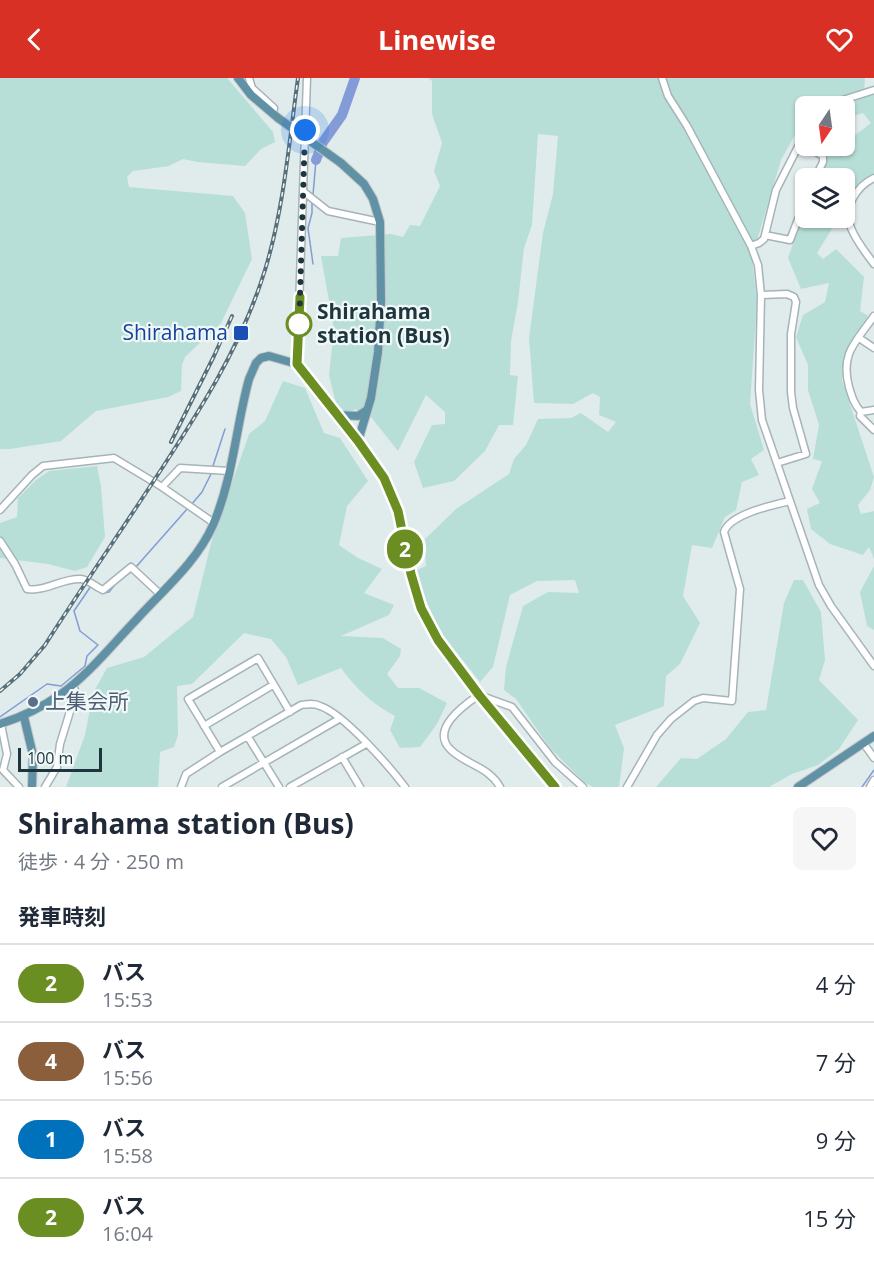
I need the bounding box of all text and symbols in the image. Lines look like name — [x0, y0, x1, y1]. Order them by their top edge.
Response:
text: Linewise — [378, 21, 496, 58]
icon: back — [18, 23, 51, 56]
icon: heart — [823, 23, 856, 56]
north arrow — [795, 96, 855, 156]
map controls — [795, 96, 855, 228]
your location — [290, 115, 320, 145]
button: layers — [795, 168, 855, 228]
place label: Shirahama station (Bus) — [317, 297, 450, 349]
marker: Shirahama station (Bus) — [286, 311, 312, 337]
place label: Shirahama — [122, 318, 228, 346]
marker: Shirahama — [232, 324, 250, 342]
line badge: 2 — [386, 530, 424, 568]
text: 2 — [399, 535, 411, 563]
place label: 上集会所 — [45, 687, 129, 715]
marker: 上集会所 — [26, 695, 40, 709]
scale bar — [18, 745, 102, 772]
text: 100 m — [27, 747, 73, 769]
text: Shirahama station (Bus) — [18, 804, 354, 842]
button: heart — [793, 807, 856, 870]
text: 徒歩 · 4 分 · 250 m — [18, 848, 184, 875]
text: 発車時刻 — [18, 901, 106, 931]
text: バス — [102, 956, 146, 986]
text: 2 — [45, 969, 57, 997]
text: 4 分 — [816, 969, 856, 999]
text: 15:53 — [102, 986, 153, 1013]
text: バス — [102, 1034, 146, 1064]
text: 4 — [45, 1047, 57, 1075]
text: 7 分 — [816, 1047, 856, 1077]
text: 15:56 — [102, 1064, 153, 1091]
text: バス — [102, 1112, 146, 1142]
text: 1 — [45, 1125, 57, 1153]
text: 9 分 — [816, 1125, 856, 1155]
text: 15:58 — [102, 1142, 153, 1169]
text: バス — [102, 1190, 146, 1220]
text: 2 — [45, 1203, 57, 1231]
text: 15 分 — [803, 1203, 856, 1233]
text: 16:04 — [102, 1220, 153, 1247]

